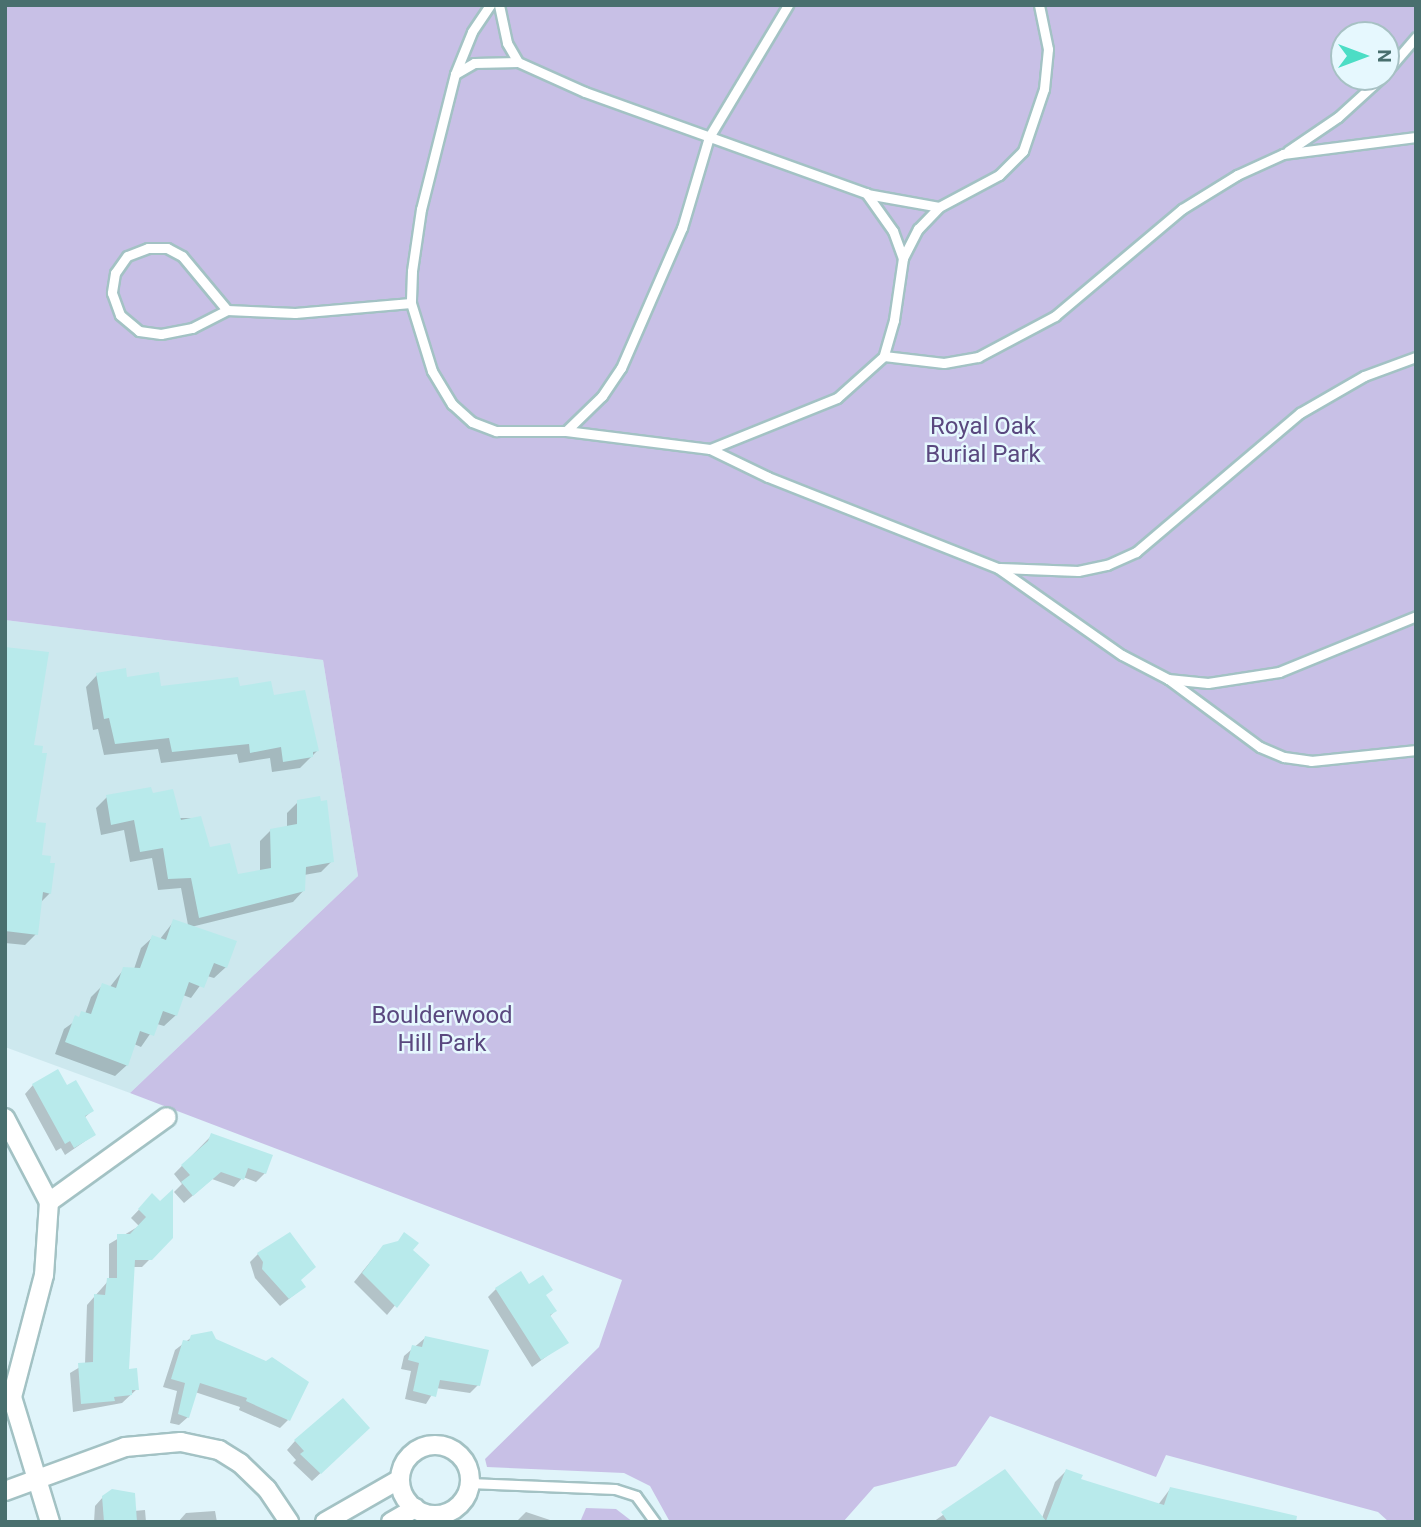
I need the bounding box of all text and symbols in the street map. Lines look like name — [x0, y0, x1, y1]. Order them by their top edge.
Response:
north arrow — [1330, 21, 1400, 91]
text: N — [1373, 49, 1396, 63]
park label: Royal Oak Burial Park — [925, 413, 1041, 469]
park label: Boulderwood Hill Park — [371, 1002, 513, 1058]

